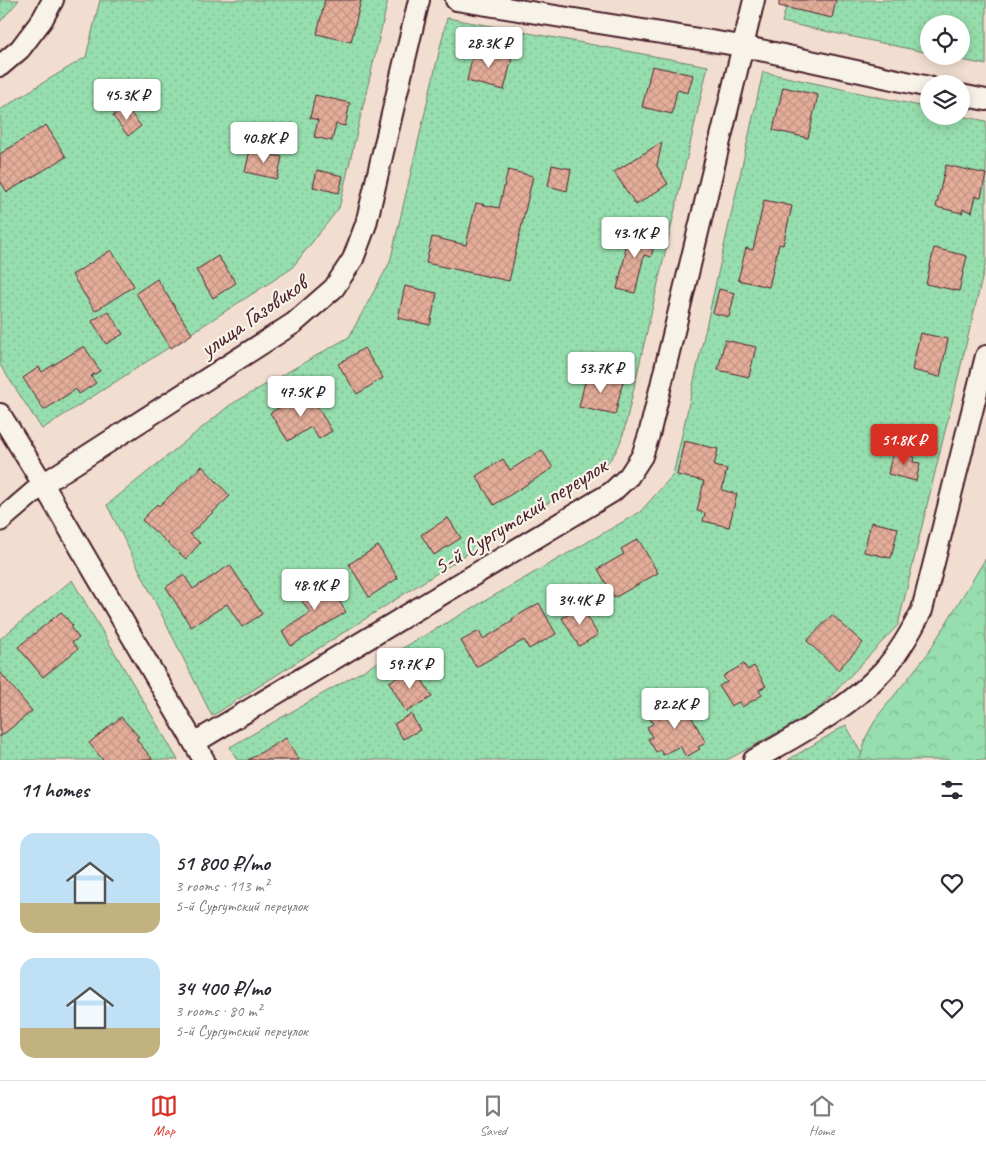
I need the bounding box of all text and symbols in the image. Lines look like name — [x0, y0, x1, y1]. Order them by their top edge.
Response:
map controls — [920, 15, 970, 125]
button: locate — [920, 15, 970, 65]
pin: 28.3K ₽ — [443, 27, 535, 69]
text: 28.3K ₽ — [466, 33, 512, 53]
button: layers — [920, 75, 970, 125]
pin: 45.3K ₽ — [81, 78, 173, 121]
text: 45.3K ₽ — [105, 85, 149, 105]
pin: 40.8K ₽ — [218, 121, 310, 164]
text: 40.8K ₽ — [241, 128, 287, 148]
pin: 43.1K ₽ — [589, 216, 681, 259]
text: 43.1K ₽ — [612, 223, 658, 243]
street label: улица Газовиков — [192, 266, 316, 365]
pin: 53.7K ₽ — [555, 352, 647, 394]
text: 53.7K ₽ — [579, 358, 623, 378]
pin: 47.5K ₽ — [255, 376, 347, 418]
text: 47.5K ₽ — [279, 382, 323, 402]
pin: 51.8K ₽ — [858, 424, 950, 466]
text: 51.8K ₽ — [882, 430, 926, 450]
street label: 5-й Сургутский переулок — [428, 449, 614, 581]
pin: 48.9K ₽ — [269, 568, 361, 611]
text: 48.9K ₽ — [293, 575, 337, 595]
pin: 34.4K ₽ — [534, 584, 626, 626]
text: 34.4K ₽ — [557, 590, 603, 610]
pin: 59.7K ₽ — [364, 648, 456, 690]
text: 59.7K ₽ — [388, 654, 432, 674]
pin: 82.2K ₽ — [629, 688, 721, 730]
text: 82.2K ₽ — [652, 694, 698, 714]
icon: filters — [938, 776, 966, 804]
text: 11 homes — [20, 777, 89, 803]
text: 51 800 ₽/mo — [175, 850, 270, 876]
icon: home — [60, 853, 120, 913]
icon: heart — [938, 869, 966, 897]
text: 3 rooms · 113 m² — [175, 876, 269, 896]
text: 5-й Сургутский переулок — [175, 896, 308, 916]
text: 34 400 ₽/mo — [175, 975, 270, 1001]
icon: home — [60, 978, 120, 1038]
icon: heart — [938, 994, 966, 1022]
text: 3 rooms · 80 m² — [175, 1001, 261, 1021]
text: 5-й Сургутский переулок — [175, 1021, 308, 1041]
tab: Map — [150, 1092, 178, 1139]
tab: Saved — [479, 1092, 507, 1139]
tab: Home — [808, 1092, 836, 1139]

